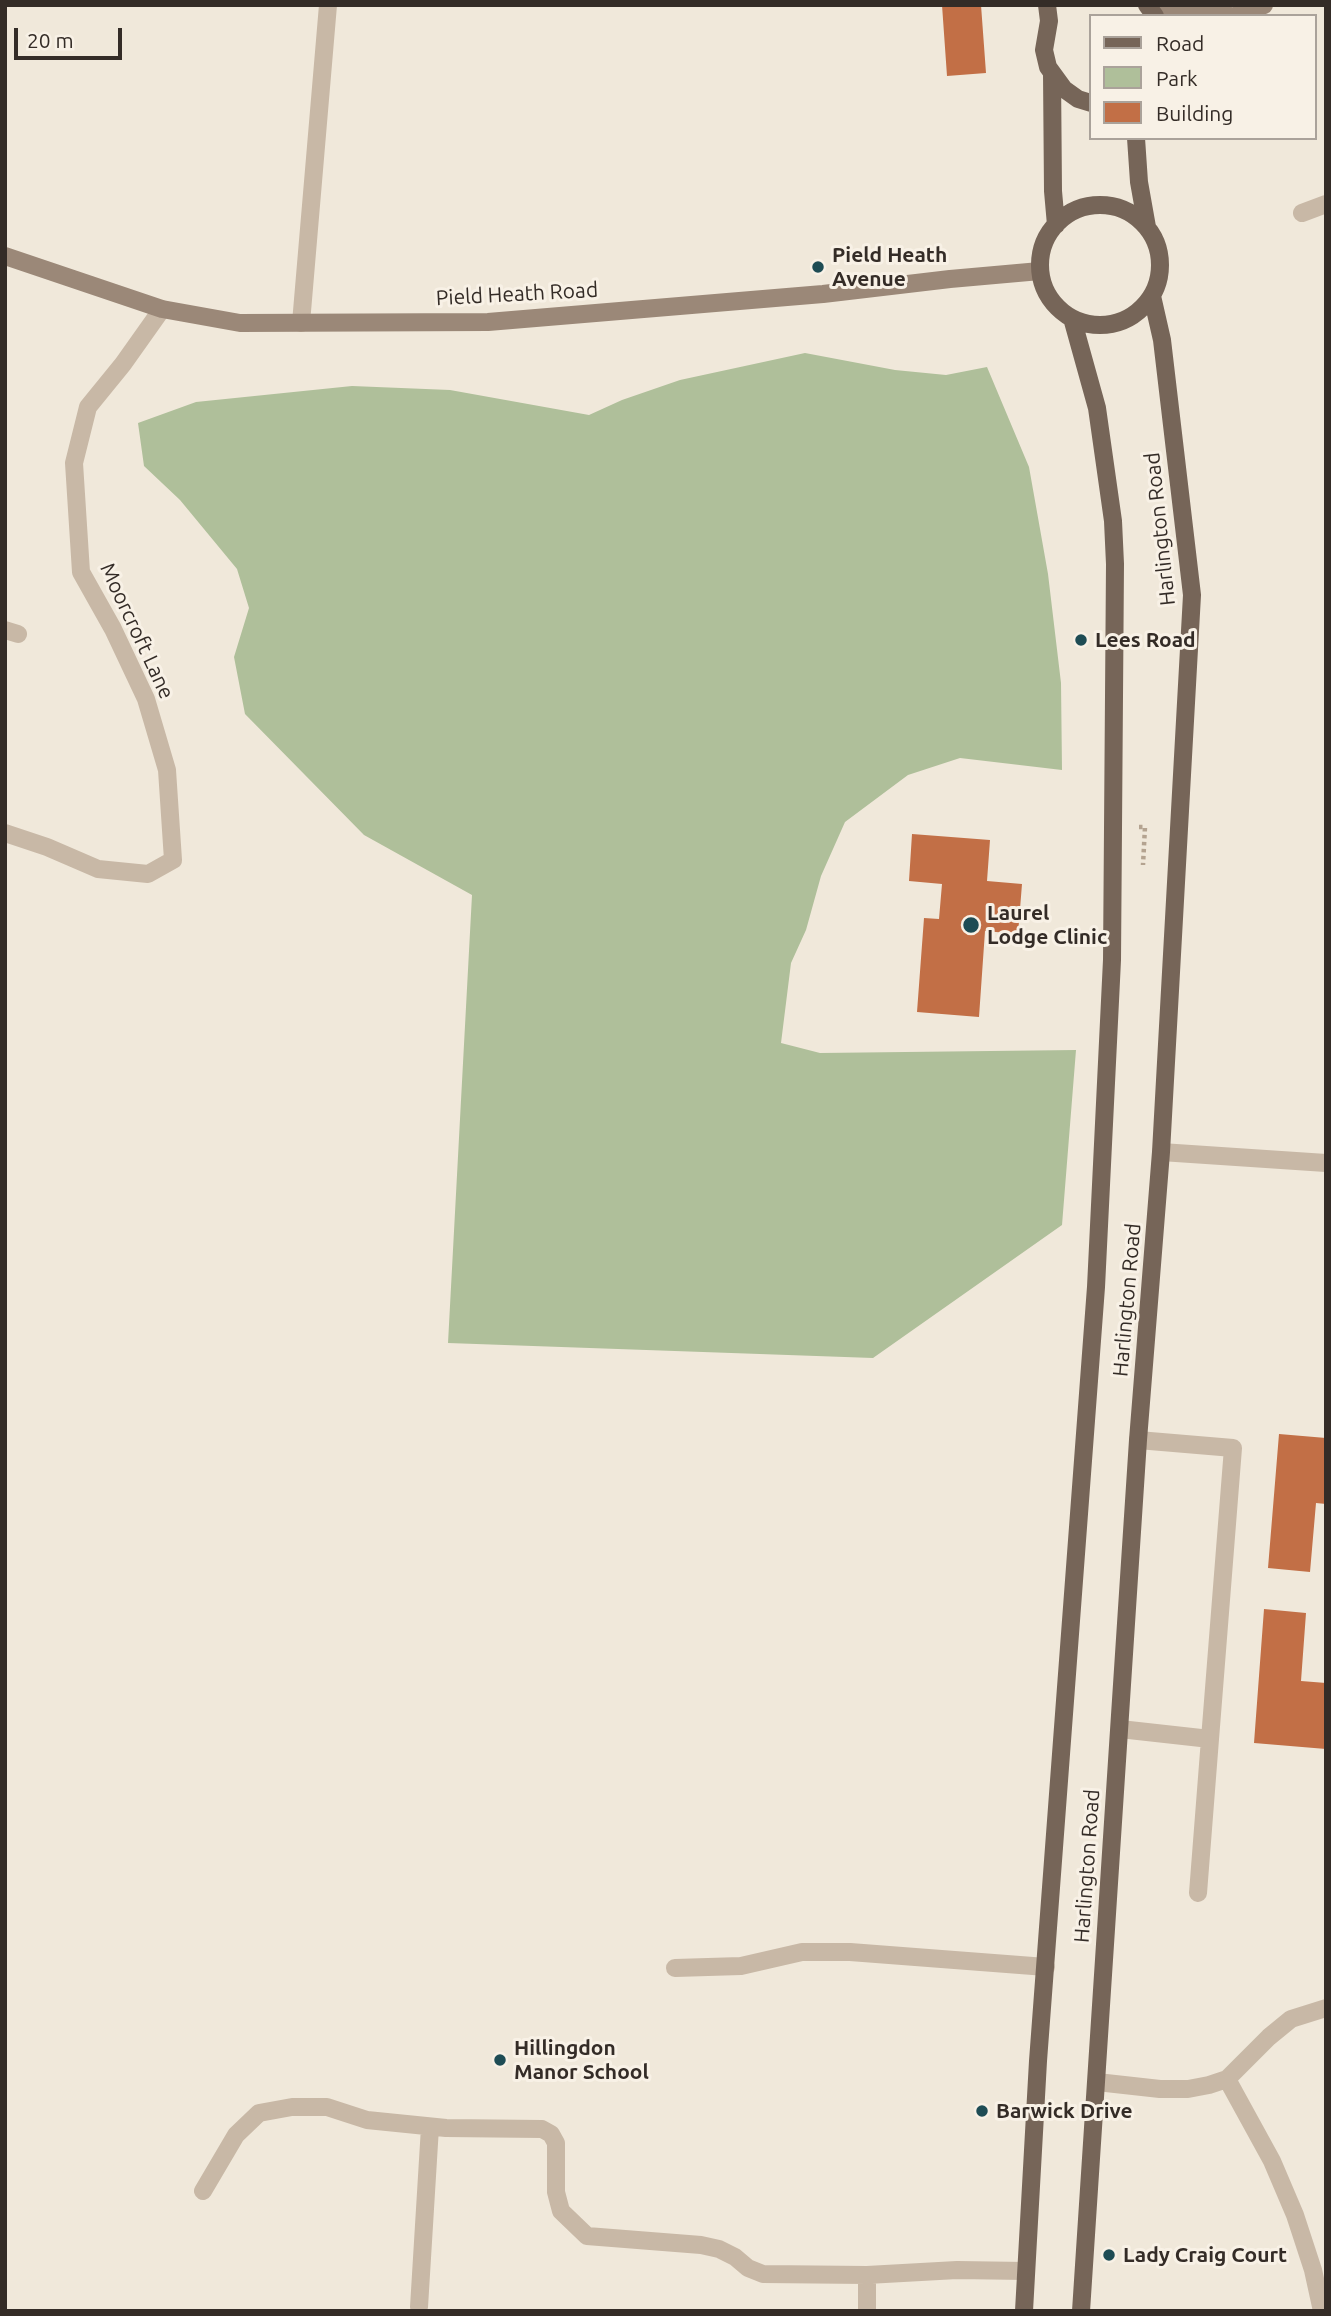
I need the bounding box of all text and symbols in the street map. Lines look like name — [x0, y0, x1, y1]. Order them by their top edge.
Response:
scale bar — [18, 14, 126, 58]
legend — [1090, 14, 1317, 140]
text: 20 m — [27, 28, 74, 52]
text: Road — [1156, 31, 1204, 55]
text: Park — [1156, 66, 1198, 90]
text: Building — [1156, 101, 1233, 125]
place label: Pield Heath Avenue — [832, 242, 947, 292]
marker: Pield Heath Avenue — [810, 259, 826, 275]
street label: Pield Heath Road — [435, 277, 599, 311]
street label: Harlington Road — [1139, 451, 1181, 607]
street label: Moorcroft Lane — [95, 559, 179, 703]
place label: Lees Road — [1095, 627, 1196, 653]
marker: Lees Road — [1073, 632, 1089, 648]
place label: Laurel Lodge Clinic — [987, 900, 1107, 950]
marker: Laurel Lodge Clinic — [961, 915, 981, 935]
street label: Harlington Road — [1108, 1222, 1146, 1378]
street label: Harlington Road — [1069, 1788, 1105, 1944]
place label: Hillingdon Manor School — [514, 2035, 649, 2085]
marker: Hillingdon Manor School — [492, 2052, 508, 2068]
place label: Barwick Drive — [996, 2098, 1132, 2124]
marker: Barwick Drive — [974, 2103, 990, 2119]
place label: Lady Craig Court — [1123, 2242, 1287, 2268]
marker: Lady Craig Court — [1101, 2247, 1117, 2263]

